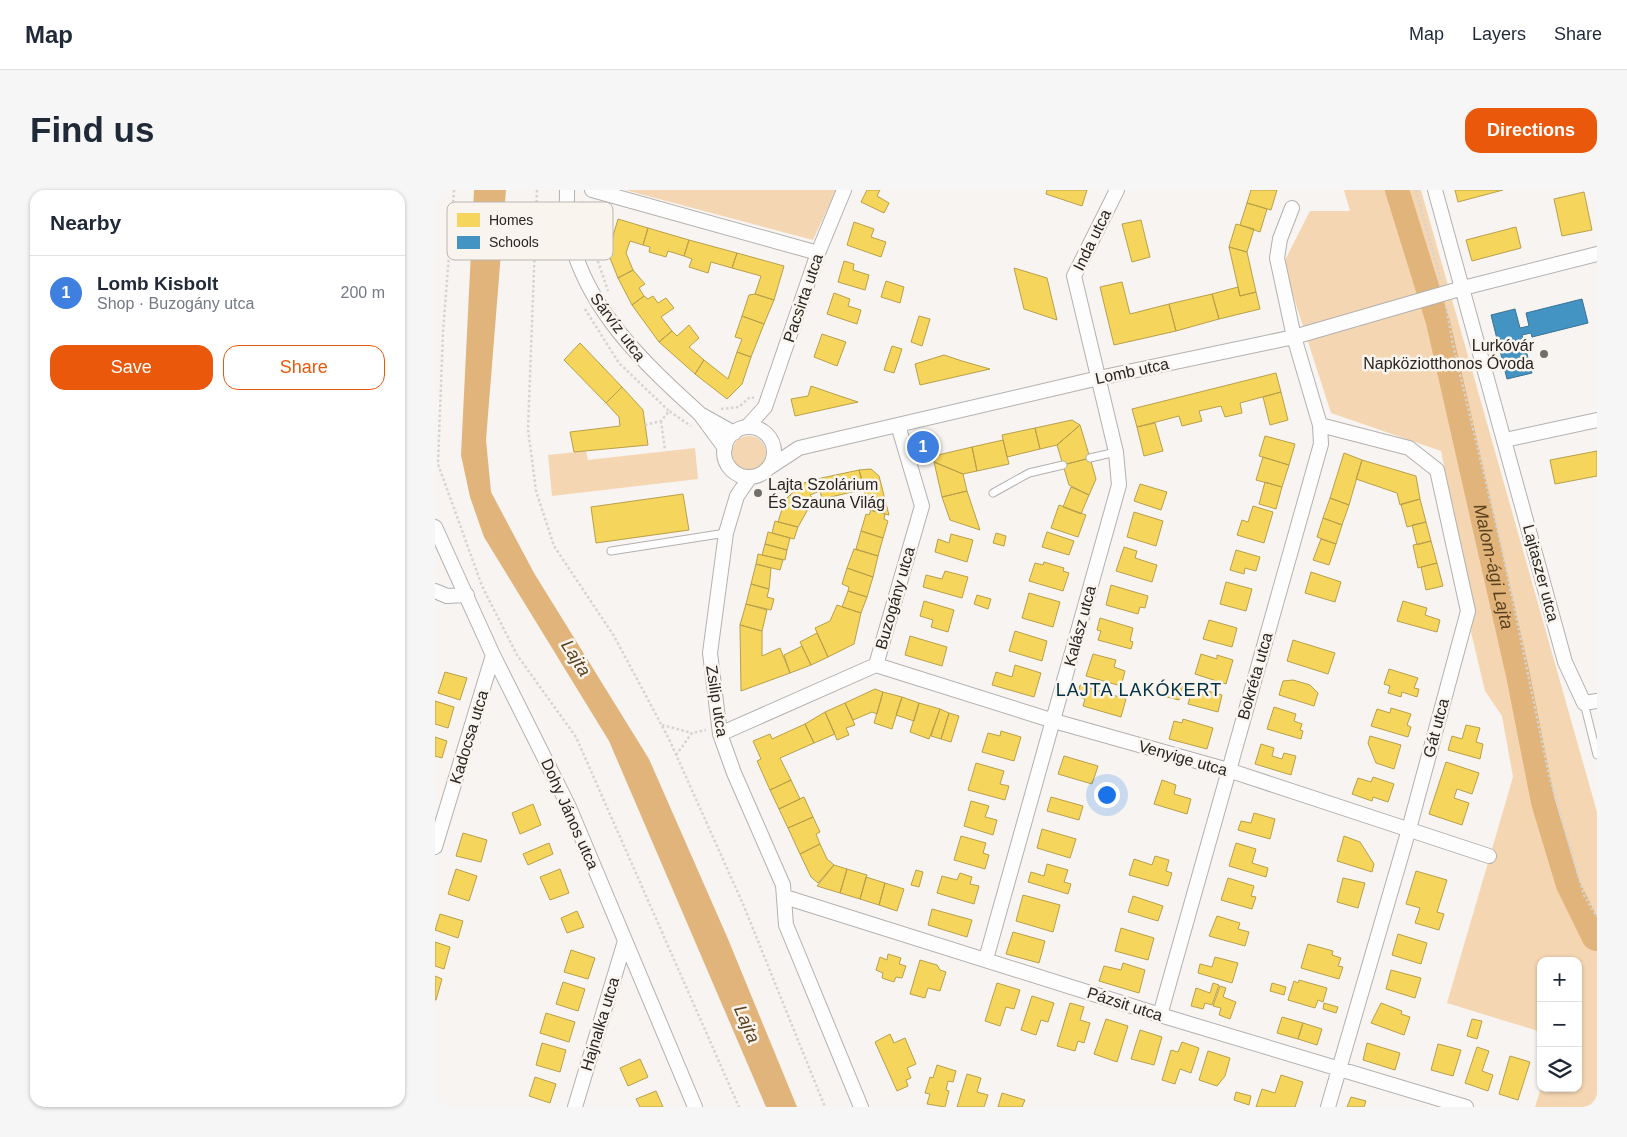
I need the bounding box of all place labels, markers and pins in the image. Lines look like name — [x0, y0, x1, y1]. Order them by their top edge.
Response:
place label: Lurkóvár Napköziotthonos Óvoda — [1363, 337, 1535, 372]
marker: Lurkóvár Napköziotthonos Óvoda — [1538, 348, 1550, 360]
pin: 1 — [907, 428, 939, 466]
place label: Lajta Szolárium És Szauna Világ — [768, 476, 885, 511]
marker: Lajta Szolárium És Szauna Világ — [752, 487, 764, 499]

